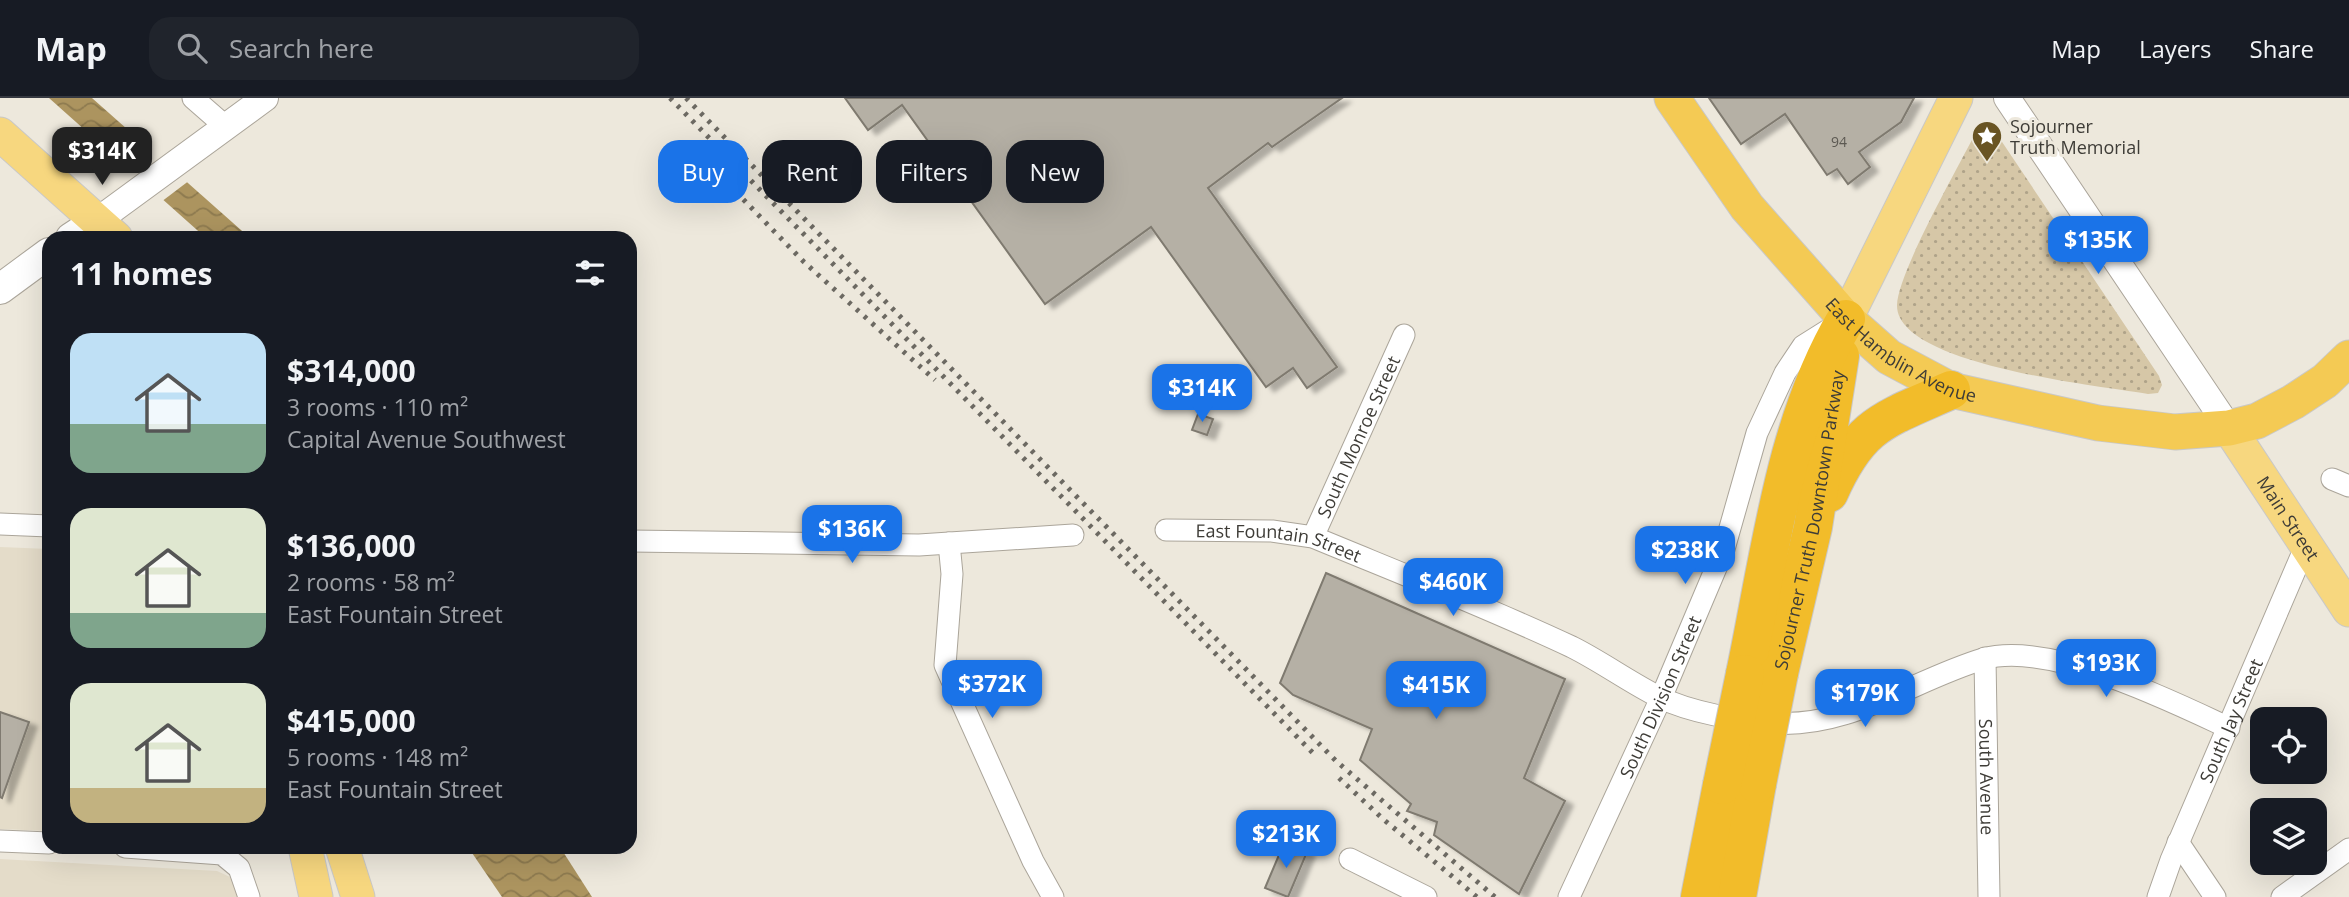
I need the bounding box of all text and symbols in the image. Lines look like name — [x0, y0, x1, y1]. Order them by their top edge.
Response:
search box — [149, 17, 639, 80]
text: Map — [35, 26, 107, 71]
icon: search — [173, 29, 211, 67]
text: Search here — [229, 30, 374, 66]
text: Map — [2051, 32, 2101, 65]
text: Layers — [2139, 32, 2212, 65]
text: Share — [2250, 32, 2314, 65]
place label: Sojourner Truth Memorial — [2010, 114, 2141, 159]
place icon: Sojourner Truth Memorial — [1970, 119, 2004, 163]
pin: $314K — [53, 127, 151, 187]
house number: 94 — [1831, 132, 1847, 151]
text: $314K — [68, 134, 136, 166]
chip: Buy — [658, 140, 748, 203]
chip: Rent — [762, 140, 862, 203]
chip: Filters — [876, 140, 992, 203]
chip: New — [1006, 140, 1104, 203]
pin: $135K — [2049, 216, 2147, 276]
text: $135K — [2064, 223, 2132, 255]
text: 11 homes — [70, 253, 213, 294]
icon: filters — [571, 254, 609, 292]
street label: East Hamblin Avenue — [1821, 292, 1979, 407]
text: $314,000 — [287, 350, 416, 391]
street label: South Monroe Street — [1311, 352, 1405, 522]
icon: home — [126, 361, 210, 445]
pin: $314K — [1153, 364, 1251, 424]
street label: Sojourner Truth Downtown Parkway — [1768, 368, 1850, 672]
text: $314K — [1168, 371, 1236, 403]
text: 3 rooms · 110 m² — [287, 391, 468, 423]
text: Capital Avenue Southwest — [287, 423, 566, 455]
street label: Main Street — [2252, 471, 2325, 565]
pin: $136K — [803, 505, 901, 565]
text: $136K — [818, 512, 886, 544]
street label: East Fountain Street — [1195, 518, 1365, 568]
text: $136,000 — [287, 525, 416, 566]
pin: $238K — [1636, 526, 1734, 586]
text: $238K — [1651, 533, 1719, 565]
icon: home — [126, 536, 210, 620]
pin: $460K — [1404, 559, 1502, 618]
text: $460K — [1419, 565, 1487, 597]
text: 2 rooms · 58 m² — [287, 566, 455, 598]
text: East Fountain Street — [287, 598, 503, 630]
street label: South Division Street — [1614, 612, 1706, 782]
pin: $193K — [2057, 640, 2155, 699]
text: $193K — [2072, 646, 2140, 678]
street label: South Jay Street — [2194, 655, 2268, 786]
pin: $372K — [943, 660, 1041, 720]
pin: $415K — [1387, 662, 1485, 721]
text: $372K — [958, 667, 1026, 699]
text: $415K — [1402, 668, 1470, 700]
pin: $179K — [1816, 670, 1914, 729]
text: $179K — [1831, 676, 1899, 708]
text: $415,000 — [287, 700, 416, 741]
map controls — [2250, 707, 2327, 875]
button: locate — [2250, 707, 2327, 784]
icon: home — [126, 711, 210, 795]
street label: South Avenue — [1974, 718, 2000, 835]
text: 5 rooms · 148 m² — [287, 741, 468, 773]
text: East Fountain Street — [287, 773, 503, 805]
button: layers — [2250, 798, 2327, 875]
pin: $213K — [1237, 810, 1335, 870]
text: $213K — [1252, 817, 1320, 849]

